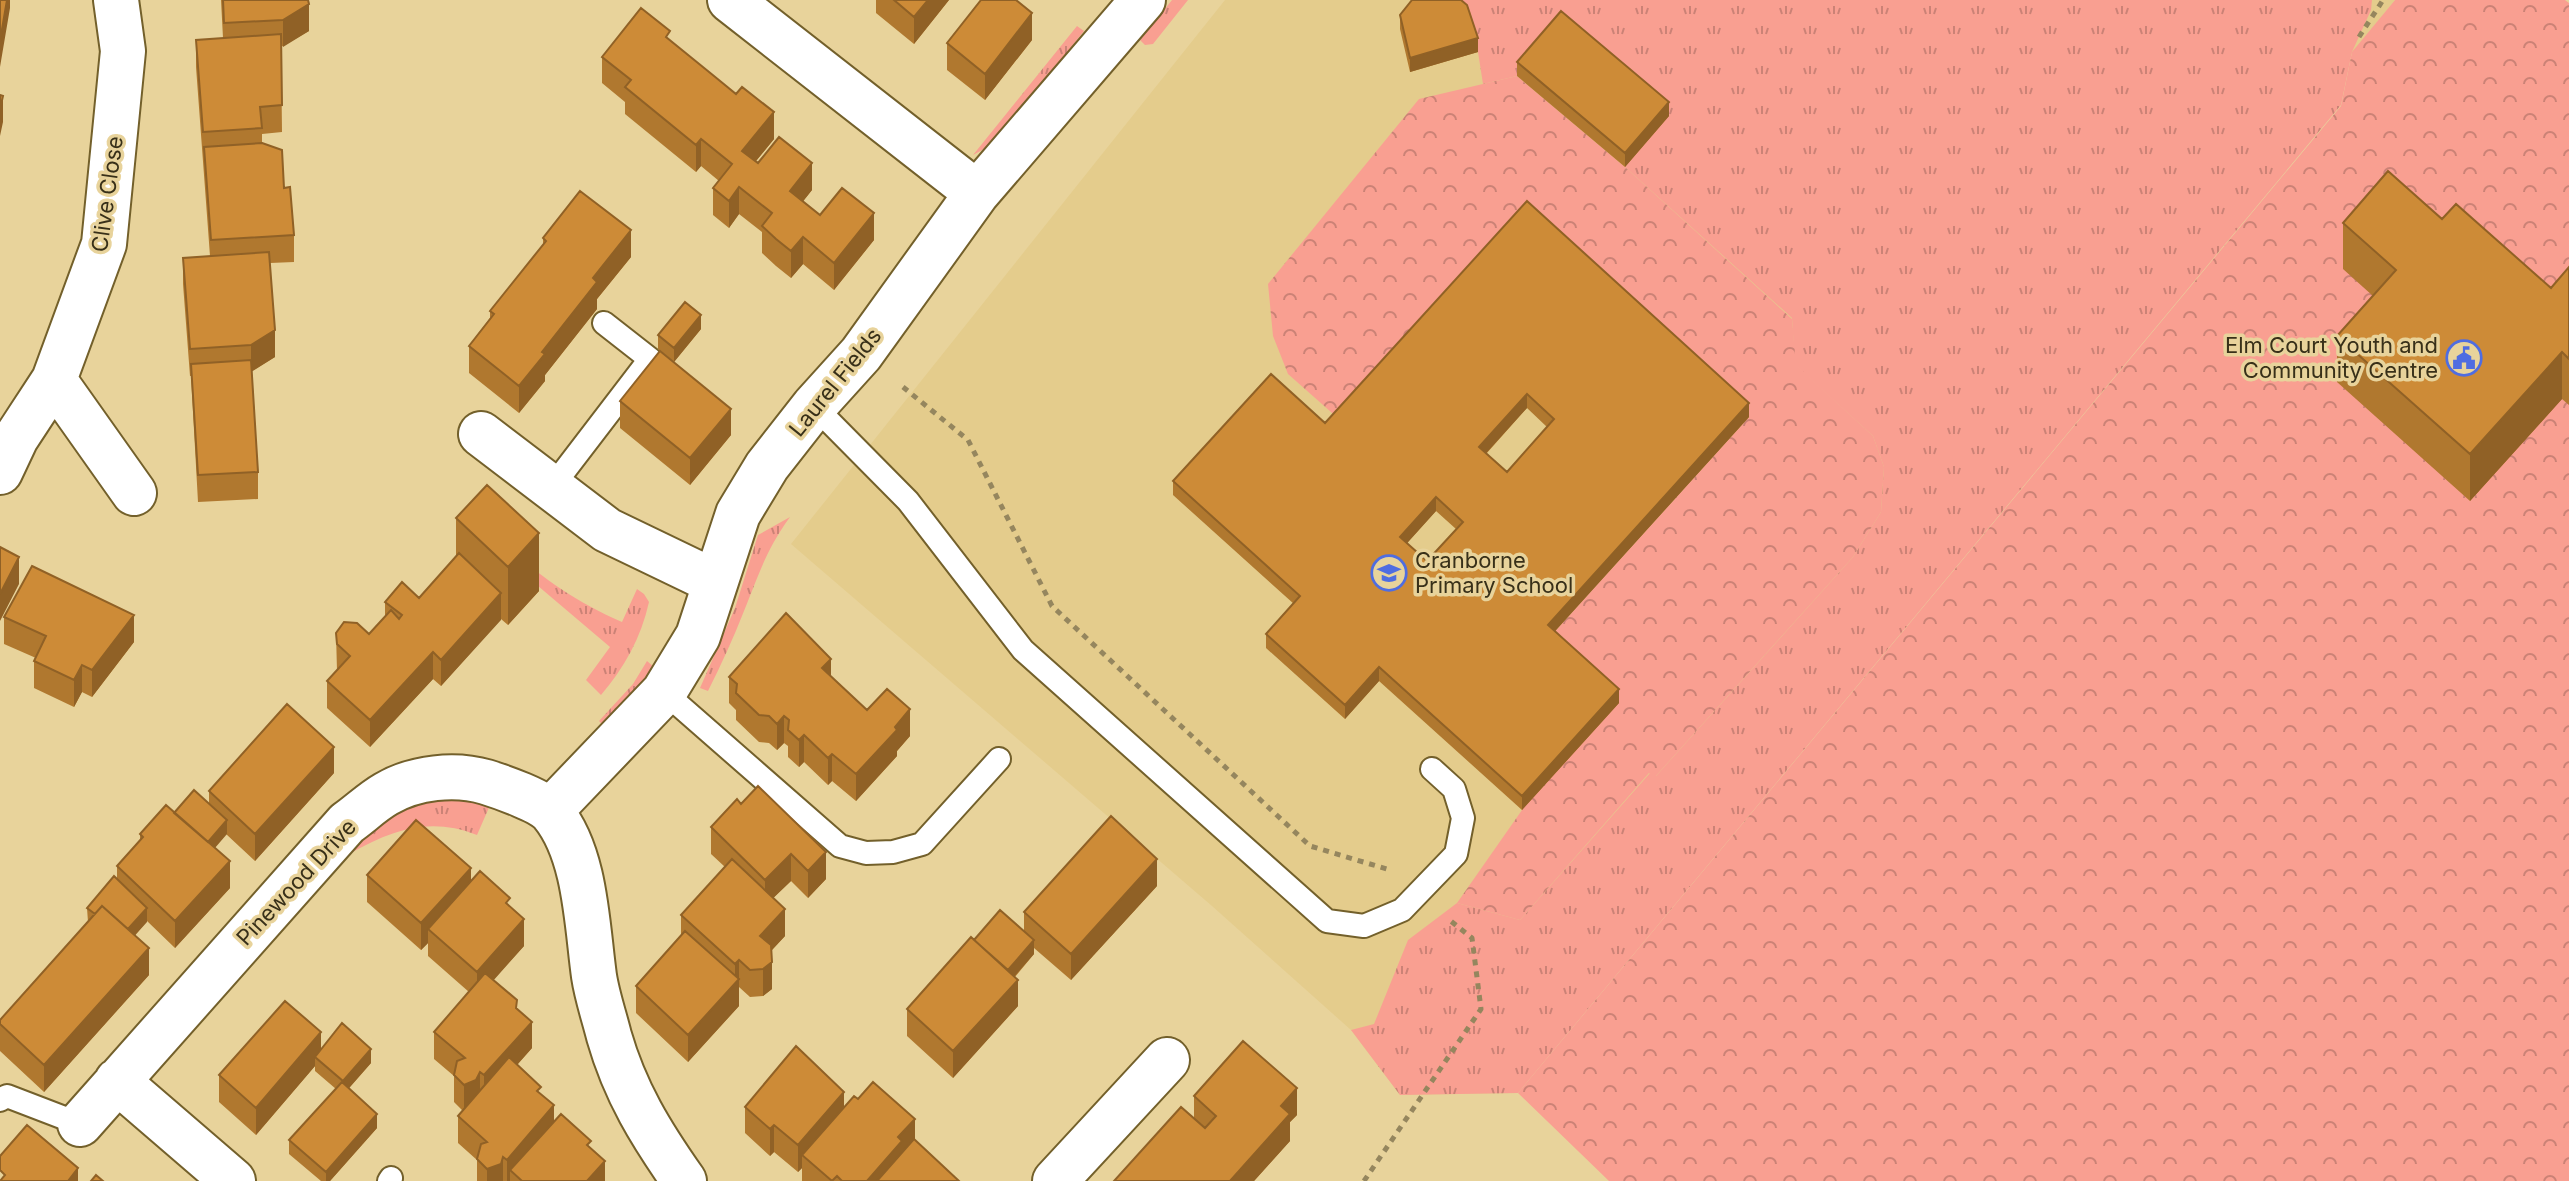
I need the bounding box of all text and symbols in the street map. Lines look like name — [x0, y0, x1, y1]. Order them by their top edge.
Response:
street label: Clive Close — [86, 134, 128, 254]
street label: Laurel Fields — [783, 323, 887, 441]
place label: Elm Court Youth and Community Centre — [2225, 332, 2438, 383]
public building icon: Elm Court Youth and Community Centre — [2445, 339, 2483, 377]
place label: Cranborne Primary School — [1415, 547, 1573, 598]
school or university icon: Cranborne Primary School — [1370, 554, 1408, 592]
street label: Pinewood Drive — [231, 814, 361, 950]

